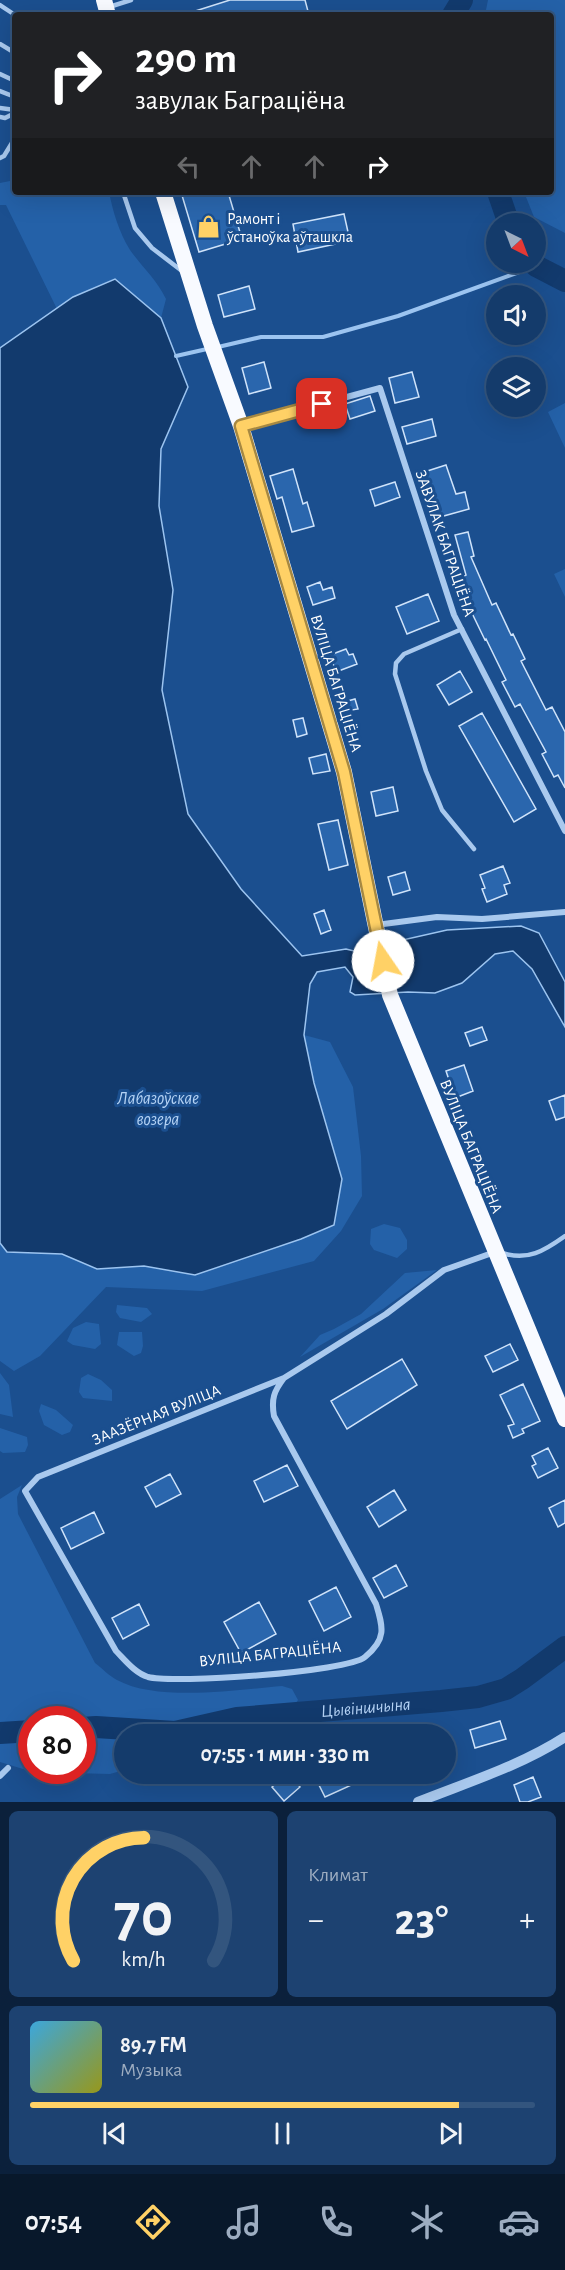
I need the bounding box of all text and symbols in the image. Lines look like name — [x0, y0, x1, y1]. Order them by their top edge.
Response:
icon: right — [36, 36, 114, 114]
text: 290 m — [135, 38, 237, 80]
text: завулак Баграціёна — [135, 87, 345, 114]
icon: left — [172, 150, 205, 183]
icon: ahead — [235, 150, 268, 183]
icon: ahead — [298, 150, 331, 183]
icon: right — [361, 150, 394, 183]
place label: Рамонт і ўстаноўка аўташкла — [226, 211, 353, 246]
north arrow — [486, 213, 546, 273]
map controls — [486, 213, 546, 417]
shop icon: Рамонт і ўстаноўка аўташкла — [196, 214, 222, 240]
button: sound — [486, 285, 546, 345]
button: layers — [486, 357, 546, 417]
pin — [296, 378, 347, 429]
icon: arrive — [305, 387, 338, 420]
street label: ЗАВУЛАК БАГРАЦІЁНА — [412, 467, 480, 619]
street label: ВУЛІЦА БАГРАЦІЁНА — [308, 612, 367, 754]
position arrow — [351, 929, 415, 993]
street label: ВУЛІЦА БАГРАЦІЁНА — [437, 1076, 507, 1216]
water label: Лабазоўскае возера — [116, 1090, 199, 1129]
street label: ЗААЗЁРНАЯ ВУЛІЦА — [89, 1380, 223, 1448]
street label: ВУЛІЦА БАГРАЦІЁНА — [198, 1637, 343, 1669]
water label: Цывіншчына — [320, 1696, 411, 1721]
speed limit sign: 80 — [18, 1706, 96, 1784]
text: 07:55 · 1 мин · 330 m — [201, 1743, 369, 1765]
text: Климат — [308, 1865, 368, 1885]
text: 70 — [114, 1885, 173, 1947]
text: 23° — [395, 1898, 448, 1943]
text: − — [308, 1904, 324, 1937]
text: + — [519, 1904, 535, 1937]
text: km/h — [121, 1949, 166, 1970]
text: 89.7 FM — [120, 2034, 187, 2056]
text: Музыка — [120, 2060, 182, 2080]
icon: previous — [98, 2117, 131, 2150]
icon: pause — [266, 2117, 299, 2150]
icon: next — [434, 2117, 467, 2150]
icon: directions — [132, 2201, 174, 2243]
icon: music — [223, 2201, 265, 2243]
icon: phone — [315, 2201, 357, 2243]
icon: climate — [406, 2201, 448, 2243]
icon: car — [498, 2201, 540, 2243]
text: 07:54 — [25, 2208, 82, 2235]

